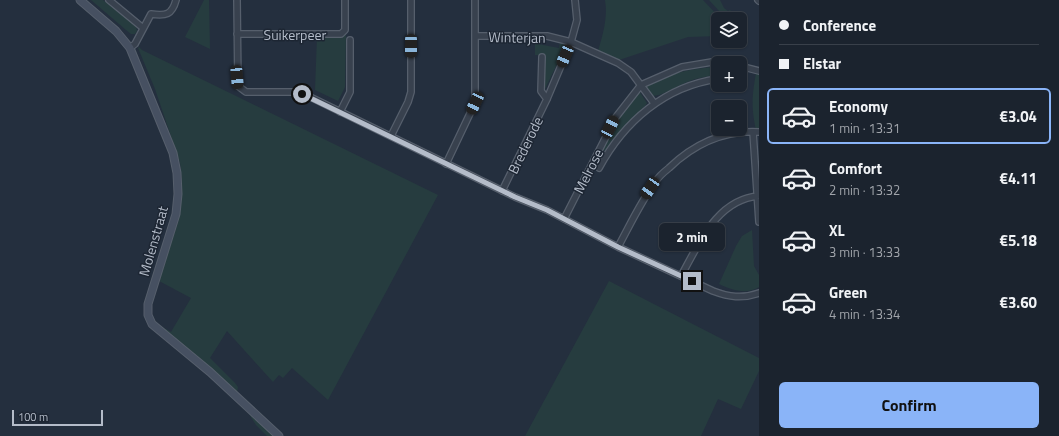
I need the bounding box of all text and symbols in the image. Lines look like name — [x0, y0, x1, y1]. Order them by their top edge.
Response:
map controls — [711, 12, 747, 136]
button: layers — [711, 12, 747, 48]
text: Conference — [803, 14, 876, 37]
street label: Suikerpeer — [264, 24, 327, 45]
street label: Winterjan — [488, 26, 546, 48]
car — [405, 34, 417, 58]
car — [555, 43, 575, 69]
text: Elstar — [803, 52, 841, 75]
button: + — [711, 56, 747, 92]
car — [230, 65, 244, 89]
route start — [293, 85, 311, 103]
car — [464, 90, 486, 116]
text: Economy — [829, 95, 888, 118]
icon: car — [781, 98, 817, 134]
button: − — [711, 100, 747, 136]
text: €3.04 — [1000, 105, 1037, 128]
street label: Brederode — [502, 113, 548, 177]
car — [599, 114, 621, 140]
text: 1 min · 13:31 — [829, 118, 900, 138]
street label: Melrose — [568, 145, 608, 197]
text: Comfort — [829, 157, 882, 180]
icon: car — [781, 160, 817, 196]
text: €4.11 — [1000, 167, 1037, 190]
car — [638, 175, 662, 201]
text: 2 min · 13:32 — [829, 180, 900, 200]
street label: Molenstraat — [133, 203, 173, 279]
text: XL — [829, 219, 845, 242]
icon: car — [781, 222, 817, 258]
callout: 2 min — [659, 223, 725, 251]
text: 2 min — [676, 227, 708, 247]
text: €5.18 — [1000, 229, 1037, 252]
text: 3 min · 13:33 — [829, 242, 900, 262]
route end — [683, 272, 701, 290]
text: Green — [829, 281, 867, 304]
icon: car — [781, 284, 817, 320]
text: €3.60 — [1000, 291, 1037, 314]
text: 4 min · 13:34 — [829, 304, 900, 324]
button: Confirm — [779, 382, 1039, 428]
scale bar — [12, 408, 103, 427]
text: 100 m — [18, 409, 48, 425]

